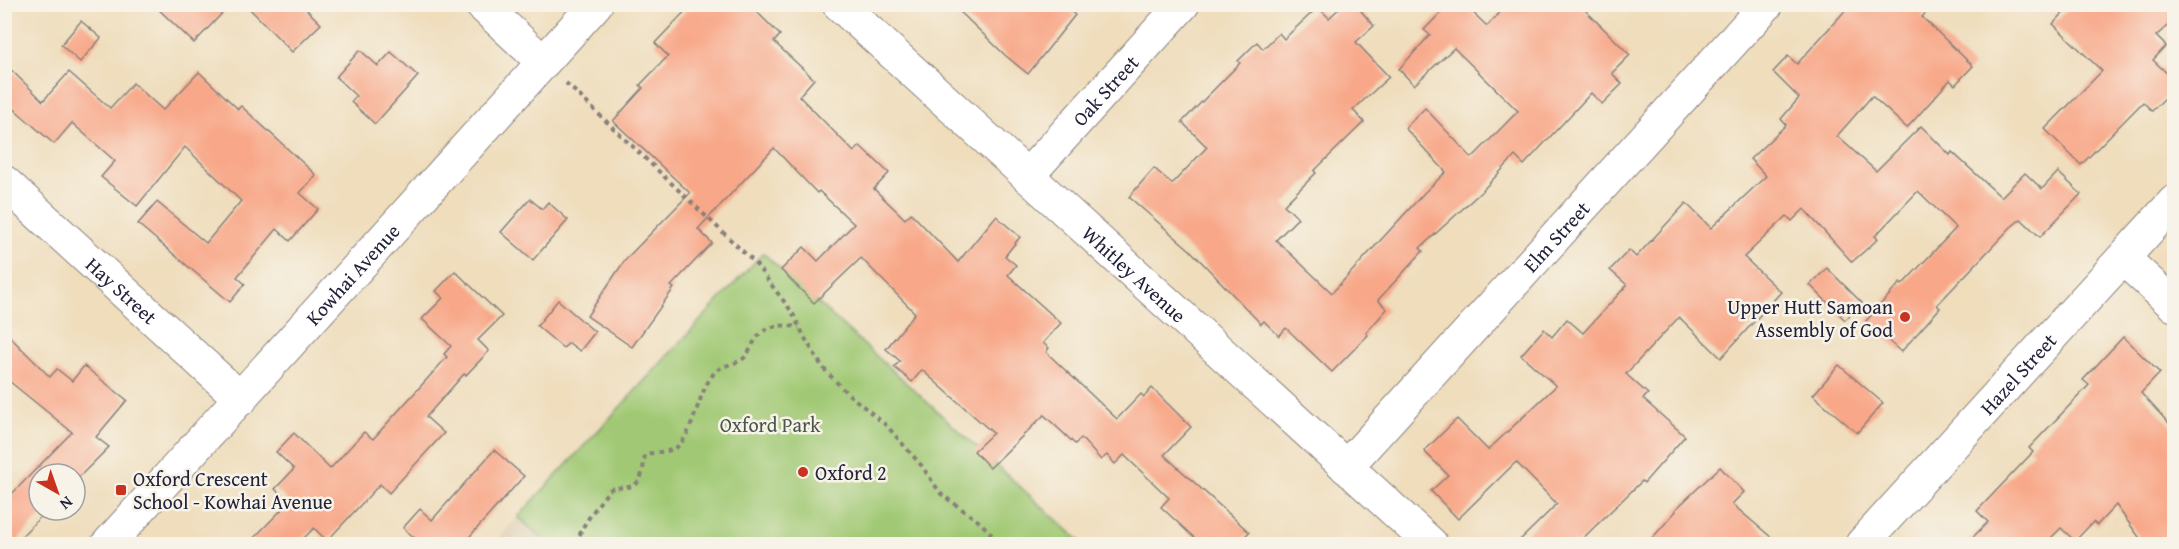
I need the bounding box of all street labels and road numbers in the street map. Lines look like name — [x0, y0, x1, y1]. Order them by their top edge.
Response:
street label: Oak Street — [1065, 48, 1145, 132]
street label: Elm Street — [1516, 194, 1596, 278]
street label: Kowhai Avenue — [298, 217, 406, 331]
street label: Whitley Avenue — [1076, 218, 1193, 329]
street label: Hay Street — [80, 250, 164, 330]
street label: Hazel Street — [1973, 326, 2063, 421]

